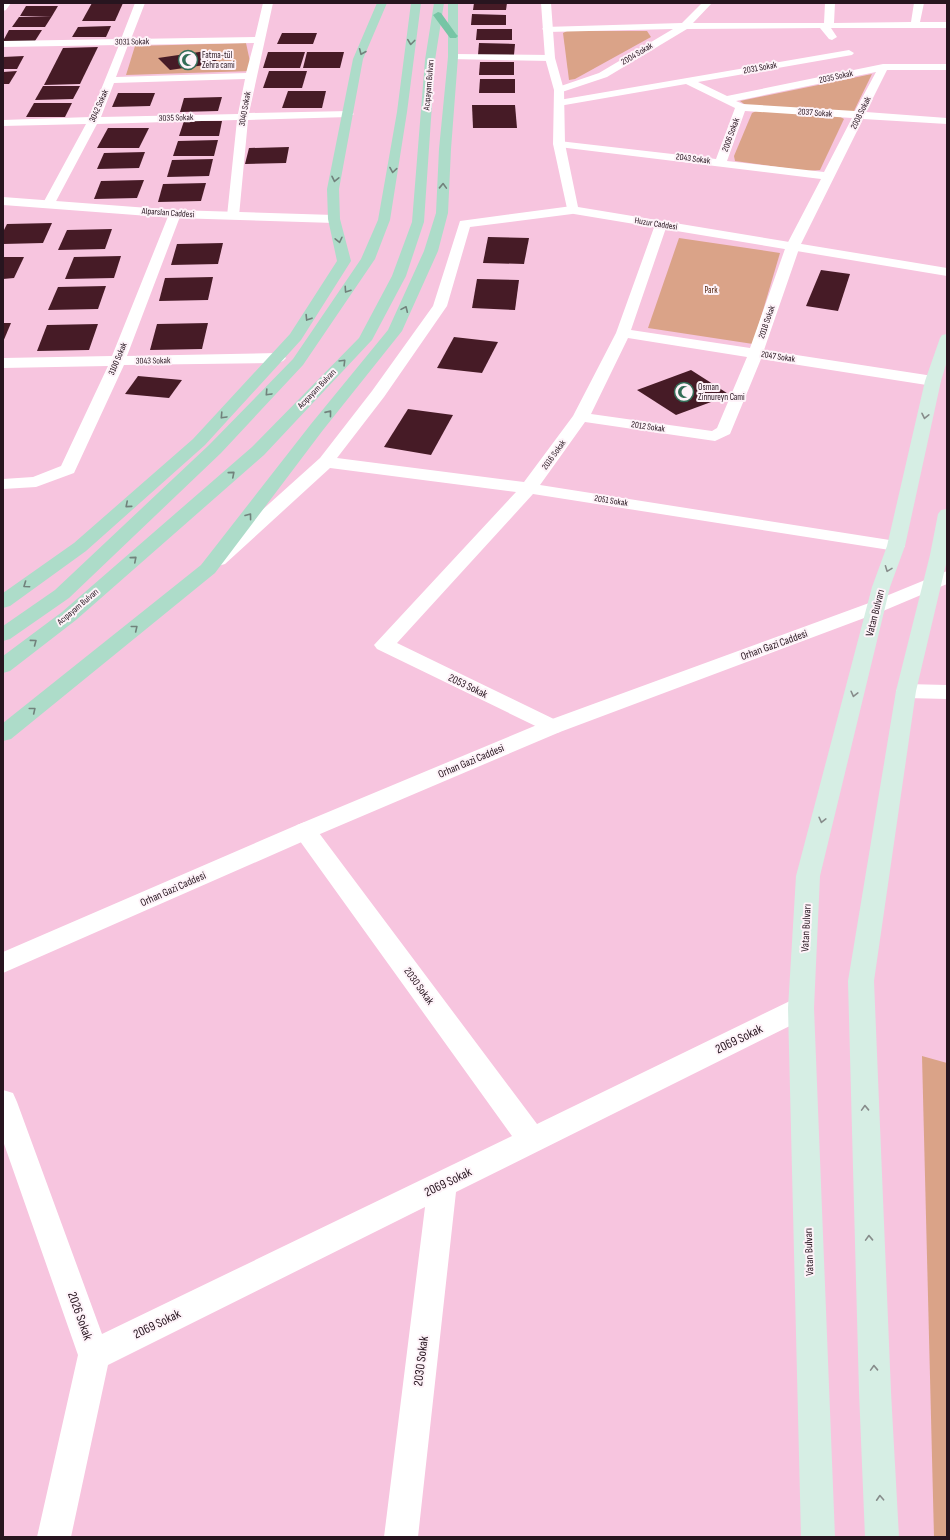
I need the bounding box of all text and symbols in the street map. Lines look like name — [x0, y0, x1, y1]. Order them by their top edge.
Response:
street label: 3031 Sokak — [115, 36, 150, 48]
one-way arrow — [407, 39, 416, 45]
street label: 2004 Sokak — [619, 40, 655, 68]
one-way arrow — [358, 48, 366, 55]
mosque icon: Fatma-tül Zehra cami — [177, 49, 199, 71]
place label: Fatma-tül Zehra cami — [202, 50, 235, 71]
street label: Acıpayam Bulvarı — [421, 59, 437, 112]
street label: 2031 Sokak — [742, 60, 778, 76]
street label: 2035 Sokak — [818, 68, 855, 86]
street label: 3042 Sokak — [87, 87, 111, 124]
street label: 3040 Sokak — [237, 90, 254, 127]
street label: 2008 Sokak — [848, 94, 874, 131]
street label: 2037 Sokak — [797, 106, 833, 120]
street label: 3035 Sokak — [159, 112, 194, 124]
street label: 2006 Sokak — [720, 116, 742, 153]
street label: 2043 Sokak — [675, 151, 711, 167]
one-way arrow — [389, 167, 397, 173]
one-way arrow — [331, 176, 339, 182]
one-way arrow — [439, 183, 448, 189]
street label: Alparslan Caddesi — [140, 206, 195, 220]
street label: Huzur Caddesi — [634, 215, 678, 233]
one-way arrow — [334, 237, 342, 244]
park label: Park — [704, 285, 718, 296]
one-way arrow — [344, 286, 352, 293]
street label: 2018 Sokak — [756, 304, 778, 340]
one-way arrow — [400, 305, 408, 313]
one-way arrow — [305, 314, 313, 321]
street label: 3100 Sokak — [106, 341, 130, 377]
street label: 2047 Sokak — [760, 349, 796, 365]
street label: 3043 Sokak — [136, 355, 171, 367]
one-way arrow — [338, 359, 346, 367]
street label: Acıpayam Bulvarı — [295, 367, 339, 412]
mosque icon: Osman Zinnureyn Cami — [673, 381, 695, 403]
place label: Osman Zinnureyn Cami — [698, 382, 745, 403]
one-way arrow — [265, 388, 273, 396]
one-way arrow — [324, 410, 331, 417]
one-way arrow — [221, 411, 228, 419]
one-way arrow — [922, 412, 930, 419]
street label: 2012 Sokak — [630, 419, 666, 435]
street label: 2016 Sokak — [540, 437, 569, 472]
one-way arrow — [227, 471, 235, 478]
street label: 2051 Sokak — [593, 493, 629, 509]
one-way arrow — [125, 500, 133, 507]
one-way arrow — [244, 513, 251, 520]
one-way arrow — [129, 557, 137, 564]
one-way arrow — [884, 565, 892, 572]
one-way arrow — [24, 580, 31, 587]
street label: Acıpayam Bulvarı — [54, 586, 101, 628]
street label: Vatan Bulvarı — [863, 588, 887, 638]
one-way arrow — [130, 626, 137, 633]
street label: Orhan Gazi Caddesi — [739, 627, 809, 663]
one-way arrow — [30, 640, 37, 647]
street label: 2053 Sokak — [446, 671, 490, 701]
one-way arrow — [850, 691, 859, 698]
one-way arrow — [29, 707, 36, 714]
street label: Orhan Gazi Caddesi — [436, 741, 506, 781]
one-way arrow — [819, 817, 827, 824]
street label: Orhan Gazi Caddesi — [138, 869, 208, 909]
street label: Vatan Bulvarı — [798, 904, 814, 952]
street label: 2030 Sokak — [401, 965, 437, 1008]
street label: 2069 Sokak — [713, 1021, 765, 1057]
one-way arrow — [861, 1105, 869, 1111]
street label: 2069 Sokak — [422, 1164, 474, 1200]
street label: Vatan Bulvarı — [802, 1228, 816, 1276]
one-way arrow — [865, 1235, 874, 1241]
street label: 2026 Sokak — [64, 1290, 96, 1342]
street label: 2069 Sokak — [131, 1306, 183, 1342]
street label: 2030 Sokak — [410, 1335, 432, 1387]
one-way arrow — [869, 1365, 878, 1371]
one-way arrow — [876, 1495, 884, 1501]

